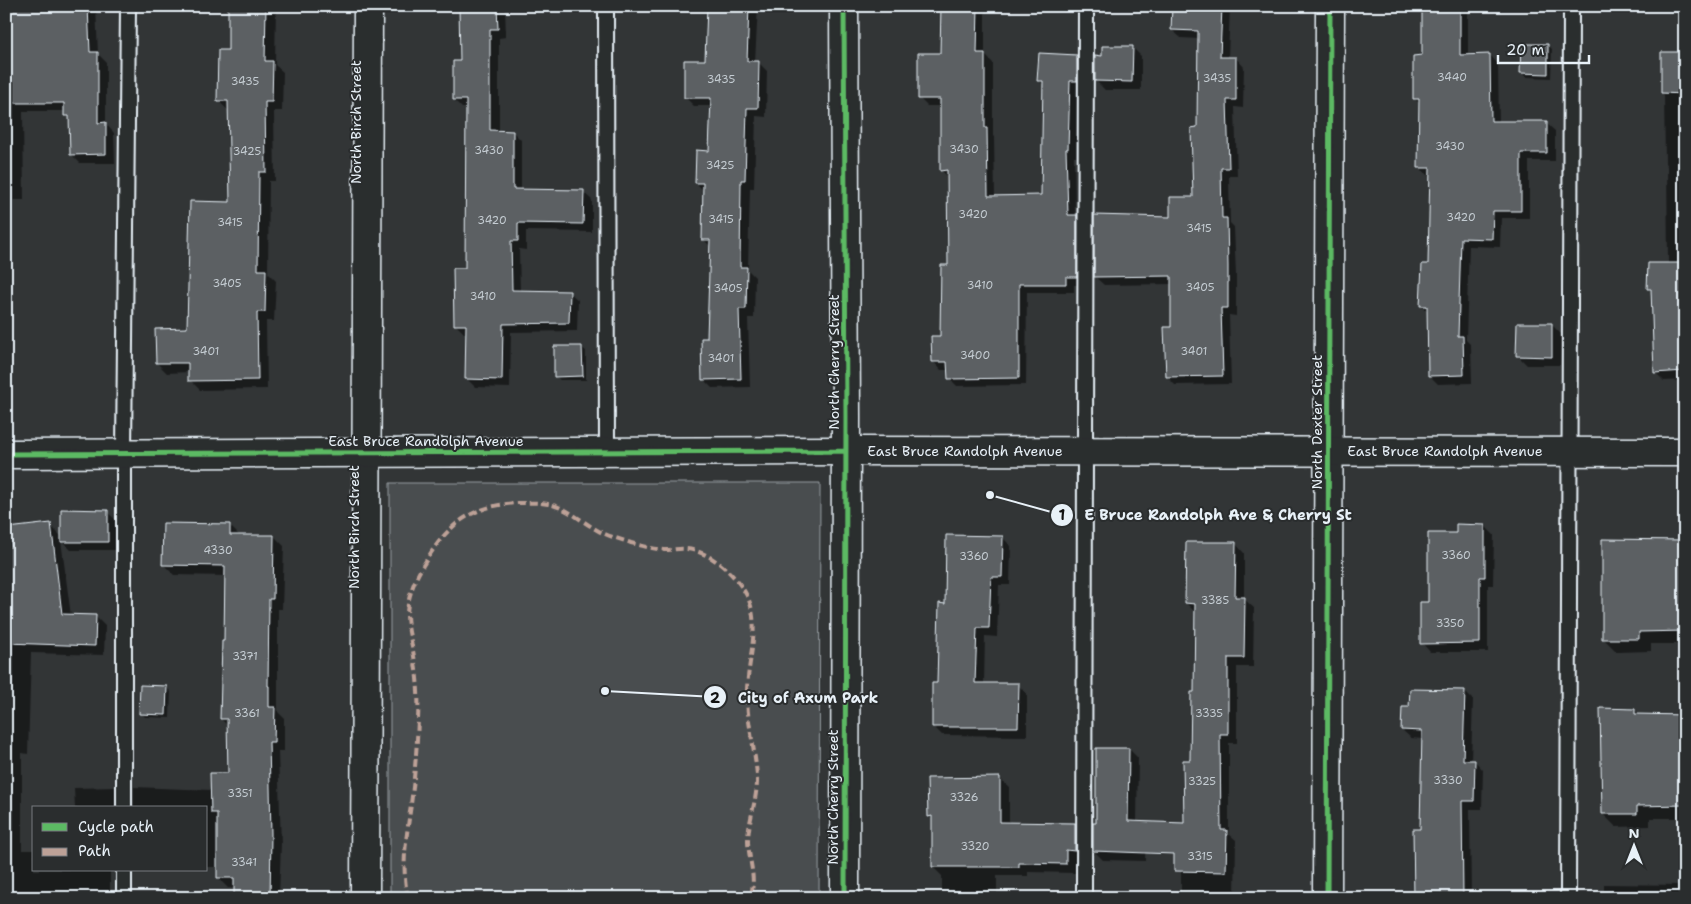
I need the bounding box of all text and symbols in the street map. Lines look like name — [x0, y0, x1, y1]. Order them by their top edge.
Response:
scale bar — [1498, 32, 1590, 64]
text: 20 m — [1506, 40, 1545, 60]
street label: North Birch Street — [347, 60, 365, 184]
house number: 3440 — [1437, 70, 1467, 85]
house number: 3435 — [1203, 71, 1231, 86]
house number: 3435 — [707, 72, 735, 87]
house number: 3435 — [231, 74, 259, 89]
house number: 3430 — [1435, 139, 1465, 154]
house number: 3430 — [949, 142, 979, 157]
house number: 3430 — [474, 143, 504, 158]
house number: 3425 — [233, 144, 261, 159]
house number: 3425 — [706, 158, 734, 173]
house number: 3420 — [958, 207, 988, 222]
house number: 3420 — [1446, 210, 1476, 225]
house number: 3415 — [708, 212, 734, 227]
house number: 3420 — [477, 213, 507, 228]
house number: 3415 — [217, 215, 243, 230]
house number: 3415 — [1186, 221, 1212, 236]
house number: 3405 — [212, 276, 242, 291]
house number: 3410 — [967, 278, 993, 293]
house number: 3405 — [1185, 280, 1215, 295]
house number: 3405 — [713, 281, 743, 296]
house number: 3410 — [470, 289, 496, 304]
street label: North Cherry Street — [825, 294, 843, 430]
house number: 3401 — [193, 344, 219, 359]
house number: 3401 — [1181, 344, 1207, 359]
house number: 3400 — [960, 348, 990, 363]
house number: 3401 — [708, 351, 734, 366]
street label: North Dexter Street — [1308, 355, 1326, 489]
street label: East Bruce Randolph Avenue — [328, 432, 524, 450]
street label: East Bruce Randolph Avenue — [867, 442, 1063, 460]
street label: East Bruce Randolph Avenue — [1347, 442, 1543, 460]
street label: North Birch Street — [345, 465, 363, 589]
callout: E Bruce Randolph Ave & Cherry St — [1050, 500, 1362, 530]
text: 1 — [1059, 505, 1066, 525]
text: E Bruce Randolph Ave & Cherry St — [1084, 505, 1352, 525]
house number: 4330 — [203, 543, 233, 558]
house number: 3360 — [1441, 548, 1471, 563]
house number: 3360 — [959, 549, 989, 564]
house number: 3385 — [1201, 593, 1230, 608]
house number: 3350 — [1436, 616, 1464, 631]
house number: 3371 — [232, 649, 258, 664]
callout: City of Axum Park — [703, 682, 888, 712]
text: 2 — [710, 688, 721, 708]
text: City of Axum Park — [738, 688, 879, 708]
house number: 3361 — [234, 706, 260, 721]
house number: 3335 — [1195, 706, 1223, 721]
street label: North Cherry Street — [824, 729, 842, 865]
house number: 3330 — [1433, 773, 1463, 788]
house number: 3325 — [1188, 774, 1216, 789]
house number: 3351 — [227, 786, 253, 801]
house number: 3326 — [950, 790, 978, 805]
legend — [32, 806, 208, 872]
text: Cycle path — [78, 817, 154, 837]
north arrow — [1608, 822, 1658, 872]
text: N — [1628, 824, 1640, 842]
house number: 3320 — [960, 839, 990, 854]
text: Path — [78, 841, 111, 861]
house number: 3315 — [1187, 849, 1213, 864]
house number: 3341 — [231, 855, 257, 870]

